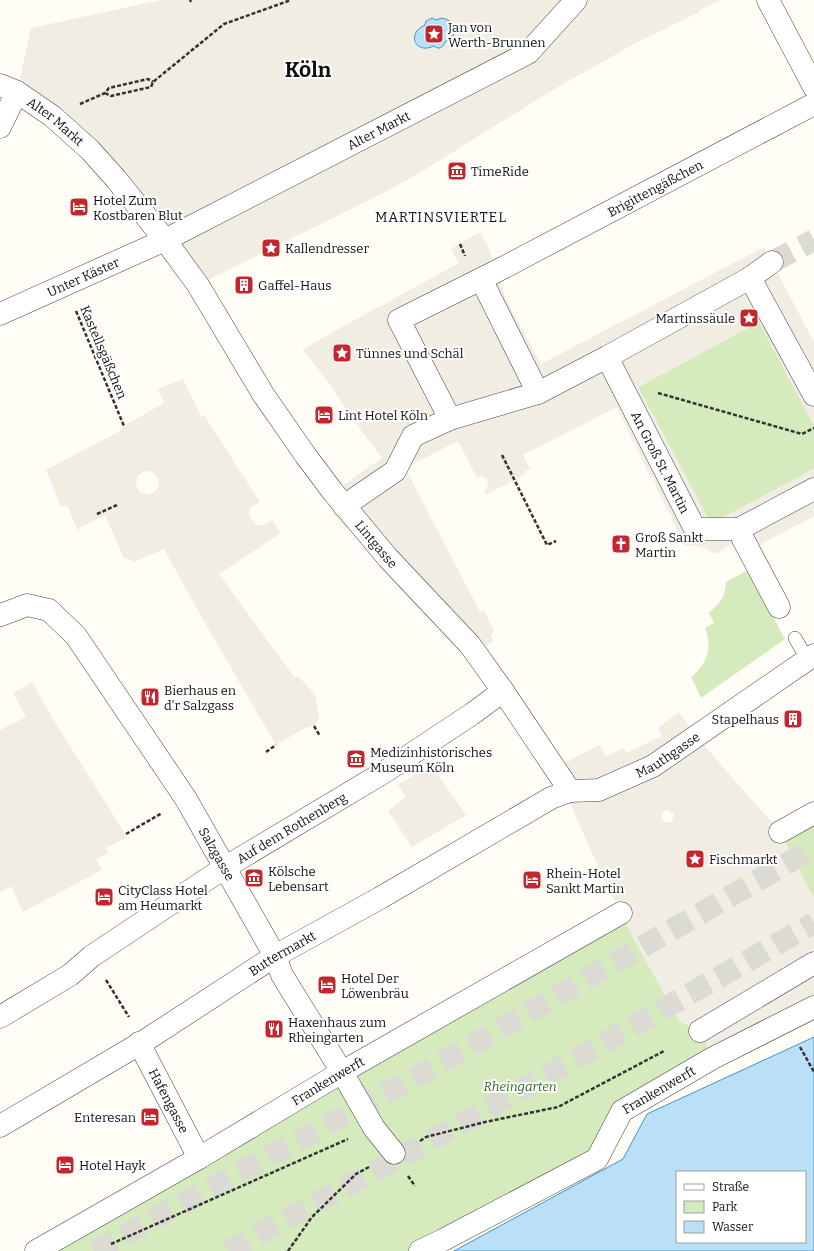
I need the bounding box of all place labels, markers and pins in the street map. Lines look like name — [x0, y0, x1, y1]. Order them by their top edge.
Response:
place label: Jan von Werth-Brunnen — [447, 20, 546, 50]
place icon: Jan von Werth-Brunnen — [423, 23, 445, 45]
museum icon: TimeRide — [446, 160, 468, 182]
place label: TimeRide — [471, 164, 529, 179]
place label: Hotel Zum Kostbaren Blut — [93, 193, 183, 223]
hotel icon: Hotel Zum Kostbaren Blut — [68, 196, 90, 218]
place icon: Kallendresser — [260, 237, 282, 259]
place label: Kallendresser — [285, 241, 369, 256]
building icon: Gaffel-Haus — [233, 274, 255, 296]
place label: Gaffel-Haus — [258, 278, 332, 293]
place icon: Martinssäule — [738, 307, 760, 329]
place label: Martinssäule — [656, 311, 735, 326]
place icon: Tünnes und Schäl — [331, 342, 353, 364]
place label: Tünnes und Schäl — [356, 346, 464, 361]
hotel icon: Lint Hotel Köln — [313, 404, 335, 426]
place label: Lint Hotel Köln — [338, 408, 429, 423]
place label: Groß Sankt Martin — [635, 530, 704, 560]
church icon: Groß Sankt Martin — [610, 533, 632, 555]
place label: Bierhaus en d'r Salzgass — [164, 683, 237, 713]
restaurant icon: Bierhaus en d'r Salzgass — [139, 686, 161, 708]
building icon: Stapelhaus — [782, 708, 804, 730]
place label: Stapelhaus — [712, 712, 779, 727]
place label: Medizinhistorisches Museum Köln — [370, 745, 492, 775]
museum icon: Medizinhistorisches Museum Köln — [345, 748, 367, 770]
place icon: Fischmarkt — [684, 848, 706, 870]
place label: Fischmarkt — [709, 852, 778, 867]
place label: Kölsche Lebensart — [268, 864, 329, 894]
place label: Rhein-Hotel Sankt Martin — [546, 866, 625, 896]
museum icon: Kölsche Lebensart — [243, 867, 265, 889]
hotel icon: Rhein-Hotel Sankt Martin — [521, 869, 543, 891]
place label: CityClass Hotel am Heumarkt — [118, 883, 208, 913]
hotel icon: CityClass Hotel am Heumarkt — [93, 886, 115, 908]
place label: Hotel Der Löwenbräu — [341, 971, 409, 1001]
hotel icon: Hotel Der Löwenbräu — [316, 974, 338, 996]
place label: Haxenhaus zum Rheingarten — [288, 1015, 387, 1045]
restaurant icon: Haxenhaus zum Rheingarten — [263, 1018, 285, 1040]
hotel icon: Enteresan — [139, 1106, 161, 1128]
place label: Enteresan — [74, 1110, 137, 1125]
hotel icon: Hotel Hayk — [54, 1154, 76, 1176]
place label: Hotel Hayk — [79, 1158, 146, 1173]

